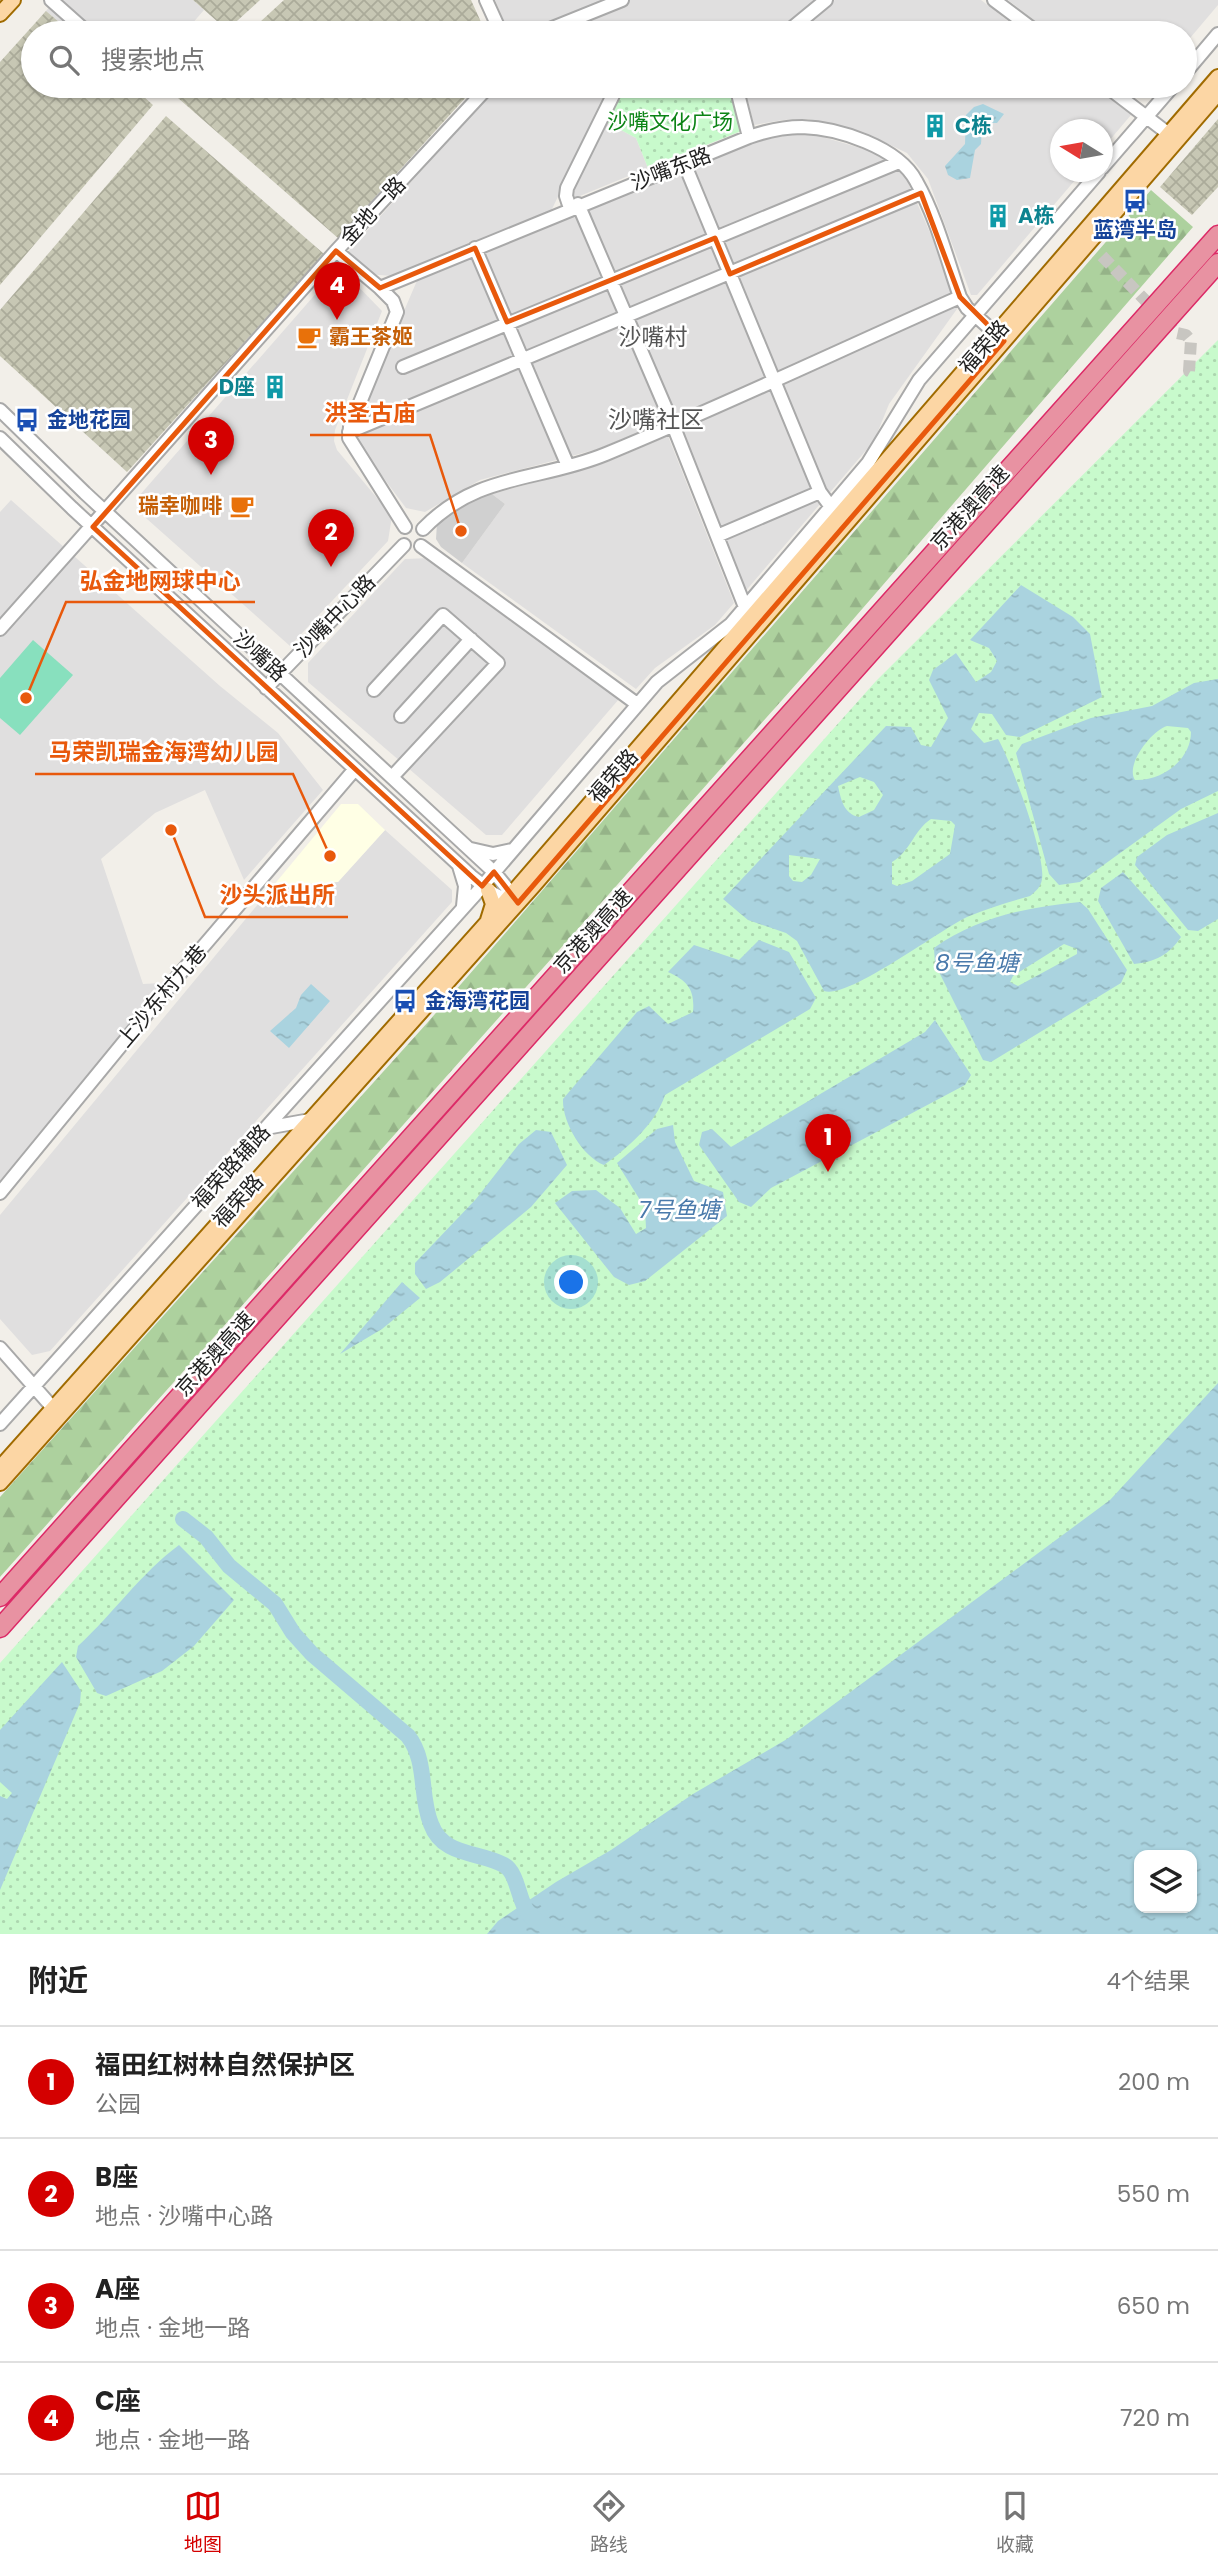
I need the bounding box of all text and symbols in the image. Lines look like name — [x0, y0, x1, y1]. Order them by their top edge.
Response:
search box — [21, 21, 1197, 98]
icon: search — [45, 41, 83, 79]
text: 搜索地点 — [101, 42, 205, 78]
park label: 沙嘴文化广场 — [607, 107, 733, 136]
place label: C栋 — [955, 111, 992, 140]
building icon: C栋 — [921, 112, 949, 140]
north arrow — [1050, 119, 1113, 182]
street label: 沙嘴东路 — [626, 140, 715, 197]
street label: 金地一路 — [333, 170, 412, 251]
bus stop icon: 蓝湾半岛 — [1121, 187, 1149, 215]
place label: A栋 — [1018, 201, 1054, 230]
building icon: A栋 — [984, 202, 1012, 230]
place label: 蓝湾半岛 — [1093, 215, 1177, 244]
pin: 4 — [314, 262, 360, 320]
street label: 福荣路 — [952, 313, 1015, 380]
district label: 沙嘴村 — [619, 321, 688, 353]
place label: 霸王茶姬 — [329, 322, 413, 351]
cafe icon: 霸王茶姬 — [295, 323, 323, 351]
place label: D座 — [219, 372, 255, 401]
building icon: D座 — [261, 373, 289, 401]
callout: 洪圣古庙 — [310, 391, 430, 435]
text: 洪圣古庙 — [324, 397, 416, 429]
district label: 沙嘴社区 — [608, 403, 704, 436]
place label: 金地花园 — [47, 405, 131, 434]
bus stop icon: 金地花园 — [13, 406, 41, 434]
pin: 3 — [188, 417, 234, 475]
street label: 京港澳高速 — [924, 459, 1016, 556]
place label: 瑞幸咖啡 — [138, 491, 222, 520]
cafe icon: 瑞幸咖啡 — [228, 492, 256, 520]
pin: 2 — [308, 509, 354, 567]
callout: 弘金地网球中心 — [66, 558, 255, 602]
text: 弘金地网球中心 — [80, 565, 241, 597]
street label: 沙嘴中心路 — [288, 568, 382, 663]
street label: 沙嘴路 — [227, 624, 293, 688]
callout: 马荣凯瑞金海湾幼儿园 — [35, 730, 293, 774]
text: 马荣凯瑞金海湾幼儿园 — [49, 736, 279, 768]
street label: 福荣路 — [581, 742, 644, 809]
callout: 沙头派出所 — [205, 873, 348, 917]
text: 沙头派出所 — [220, 879, 335, 911]
street label: 京港澳高速 — [547, 882, 639, 979]
street label: 上沙东村九巷 — [110, 938, 213, 1053]
water label: 8号鱼塘 — [935, 947, 1023, 979]
place label: 金海湾花园 — [425, 986, 530, 1015]
bus stop icon: 金海湾花园 — [391, 987, 419, 1015]
pin: 1 — [805, 1114, 851, 1172]
street label: 福荣路辅路 — [187, 1120, 275, 1214]
street label: 福荣路 — [208, 1169, 268, 1233]
water label: 7号鱼塘 — [638, 1194, 724, 1226]
your location — [554, 1265, 588, 1299]
street label: 京港澳高速 — [169, 1305, 261, 1402]
map controls — [1134, 1850, 1197, 1913]
button: layers — [1134, 1850, 1197, 1913]
text: 附近 — [28, 1959, 88, 2002]
text: 4个结果 — [1107, 1965, 1190, 1997]
text: 福田红树林自然保护区 — [95, 2047, 355, 2083]
text: 1 — [47, 2066, 55, 2098]
text: 200 m — [1118, 2066, 1190, 2098]
text: 公园 — [95, 2088, 141, 2120]
text: B座 — [95, 2159, 138, 2195]
text: 2 — [44, 2178, 58, 2210]
text: 550 m — [1117, 2178, 1190, 2210]
text: 地点 · 沙嘴中心路 — [95, 2200, 273, 2232]
text: A座 — [95, 2271, 140, 2307]
text: 3 — [44, 2290, 58, 2322]
text: 650 m — [1117, 2290, 1190, 2322]
text: 地点 · 金地一路 — [95, 2312, 250, 2344]
text: C座 — [95, 2383, 141, 2419]
text: 4 — [43, 2402, 59, 2434]
text: 720 m — [1120, 2402, 1190, 2434]
text: 地点 · 金地一路 — [95, 2424, 250, 2456]
tab: 地图 — [184, 2487, 222, 2559]
tab: 路线 — [590, 2487, 628, 2559]
tab: 收藏 — [996, 2487, 1034, 2559]

